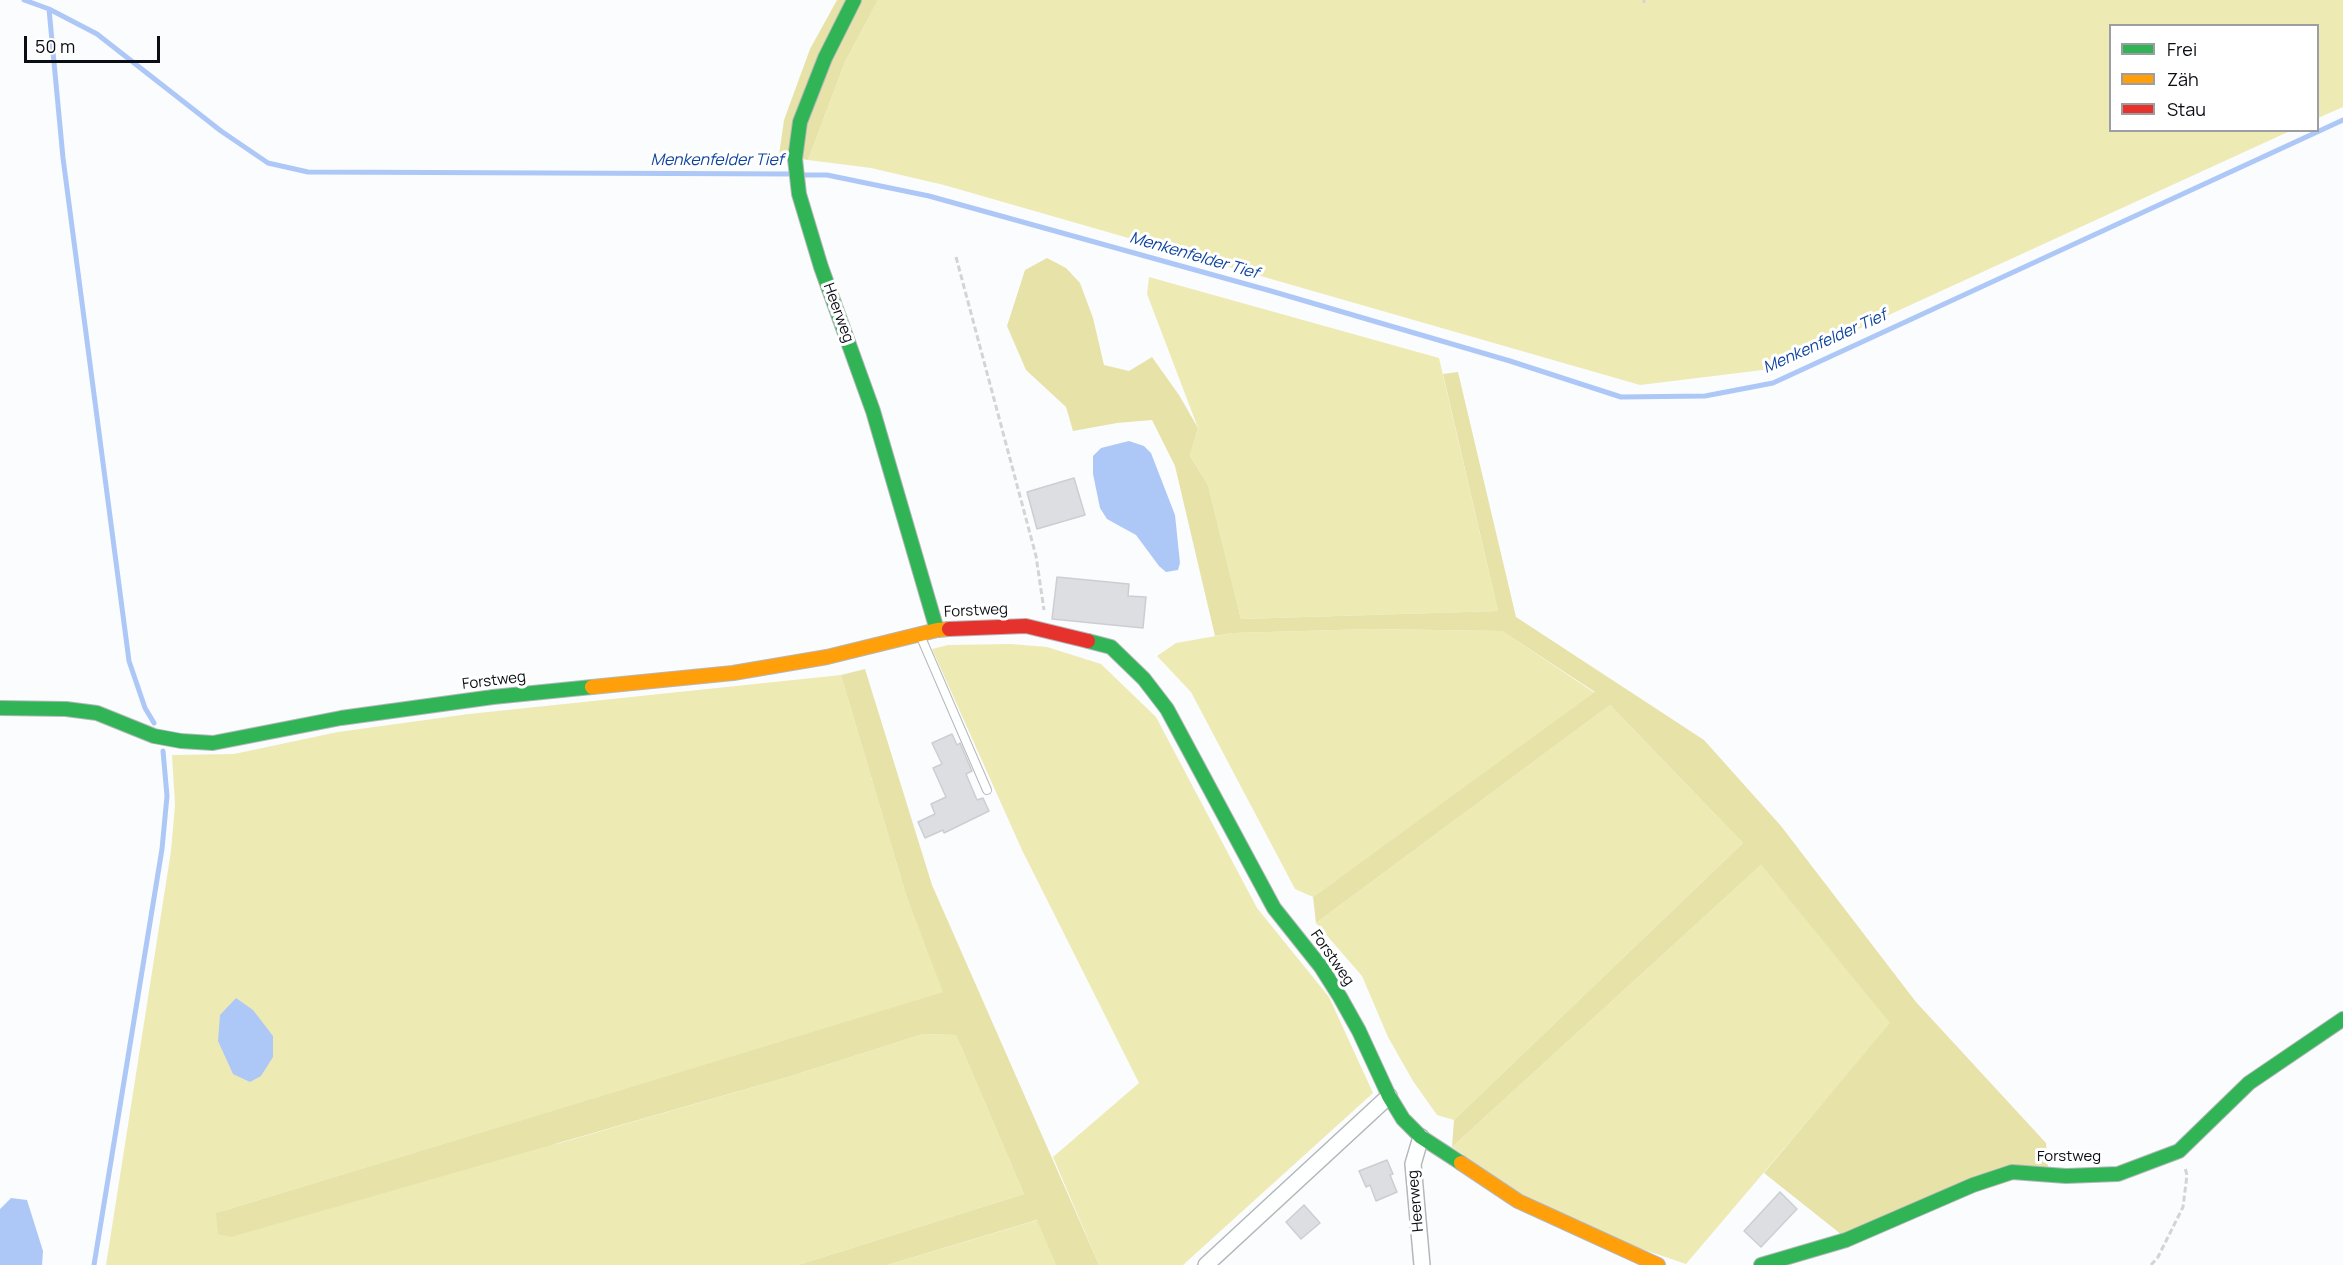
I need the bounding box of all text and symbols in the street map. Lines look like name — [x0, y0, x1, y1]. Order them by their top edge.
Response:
scale bar — [27, 24, 164, 62]
legend — [2109, 24, 2319, 132]
text: 50 m — [35, 34, 75, 58]
text: Frei — [2167, 37, 2197, 61]
text: Zäh — [2167, 67, 2199, 91]
text: Stau — [2167, 97, 2206, 121]
water label: Menkenfelder Tief — [651, 151, 783, 171]
water label: Menkenfelder Tief — [1127, 228, 1261, 284]
street label: Heerweg — [819, 281, 857, 345]
water label: Menkenfelder Tief — [1760, 306, 1890, 378]
street label: Forstweg — [944, 600, 1008, 622]
street label: Forstweg — [461, 668, 527, 694]
street label: Forstweg — [1306, 927, 1358, 989]
street label: Forstweg — [2037, 1148, 2101, 1166]
street label: Heerweg — [1404, 1169, 1428, 1233]

